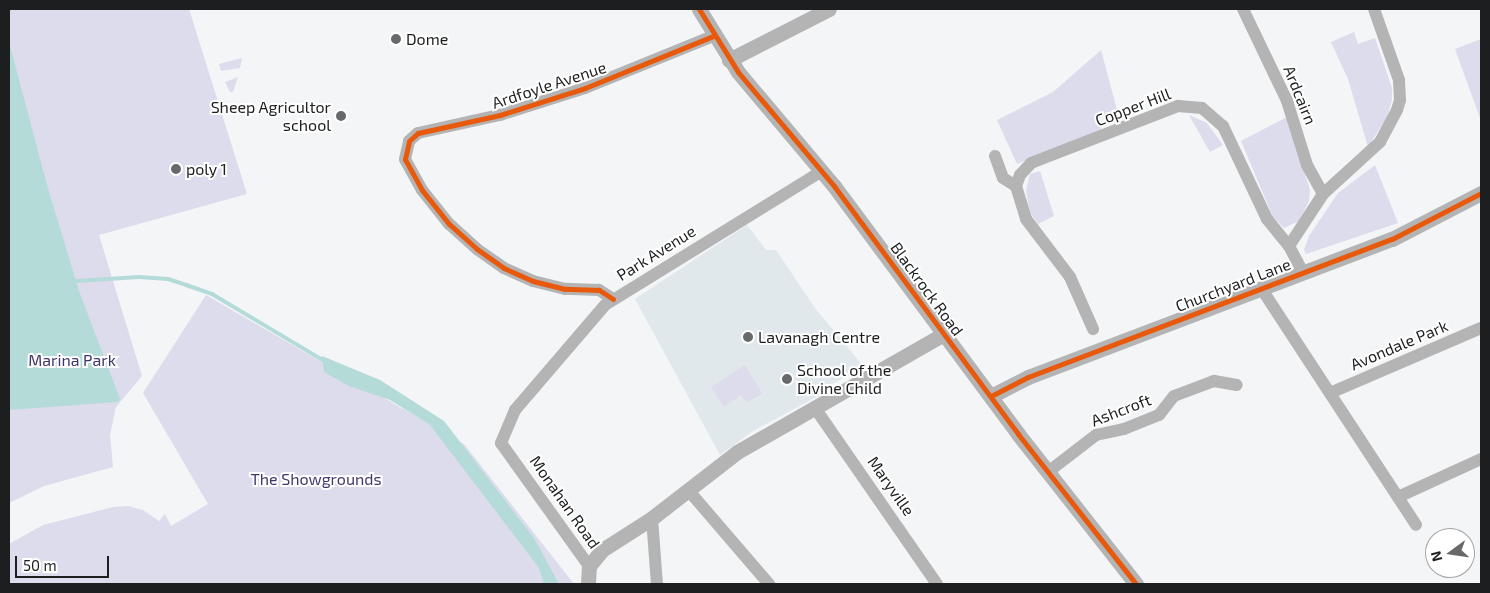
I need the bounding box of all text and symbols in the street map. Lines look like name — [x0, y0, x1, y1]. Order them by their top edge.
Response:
place label: Dome — [406, 29, 448, 49]
marker: Dome — [390, 33, 402, 45]
street label: Ardfoyle Avenue — [489, 57, 609, 113]
street label: Ardcairn — [1280, 63, 1320, 127]
street label: Copper Hill — [1092, 84, 1174, 130]
place label: Sheep Agricultor school — [210, 97, 331, 135]
marker: Sheep Agricultor school — [335, 110, 347, 122]
place label: poly 1 — [186, 159, 227, 179]
marker: poly 1 — [170, 163, 182, 175]
street label: Park Avenue — [613, 221, 699, 285]
street label: Blackrock Road — [887, 238, 967, 340]
street label: Churchyard Lane — [1173, 254, 1293, 316]
street label: Avondale Park — [1347, 316, 1451, 374]
place label: Lavanagh Centre — [758, 327, 880, 347]
marker: Lavanagh Centre — [742, 331, 754, 343]
park label: Marina Park — [28, 350, 116, 370]
place label: School of the Divine Child — [797, 360, 892, 398]
marker: School of the Divine Child — [781, 373, 793, 385]
street label: Ashcroft — [1088, 390, 1154, 430]
street label: Monahan Road — [526, 452, 604, 552]
street label: Maryville — [864, 453, 918, 519]
park label: The Showgrounds — [250, 469, 382, 489]
north arrow — [1425, 528, 1475, 578]
scale bar — [18, 546, 111, 578]
text: N — [1426, 550, 1445, 563]
text: 50 m — [23, 556, 57, 574]

